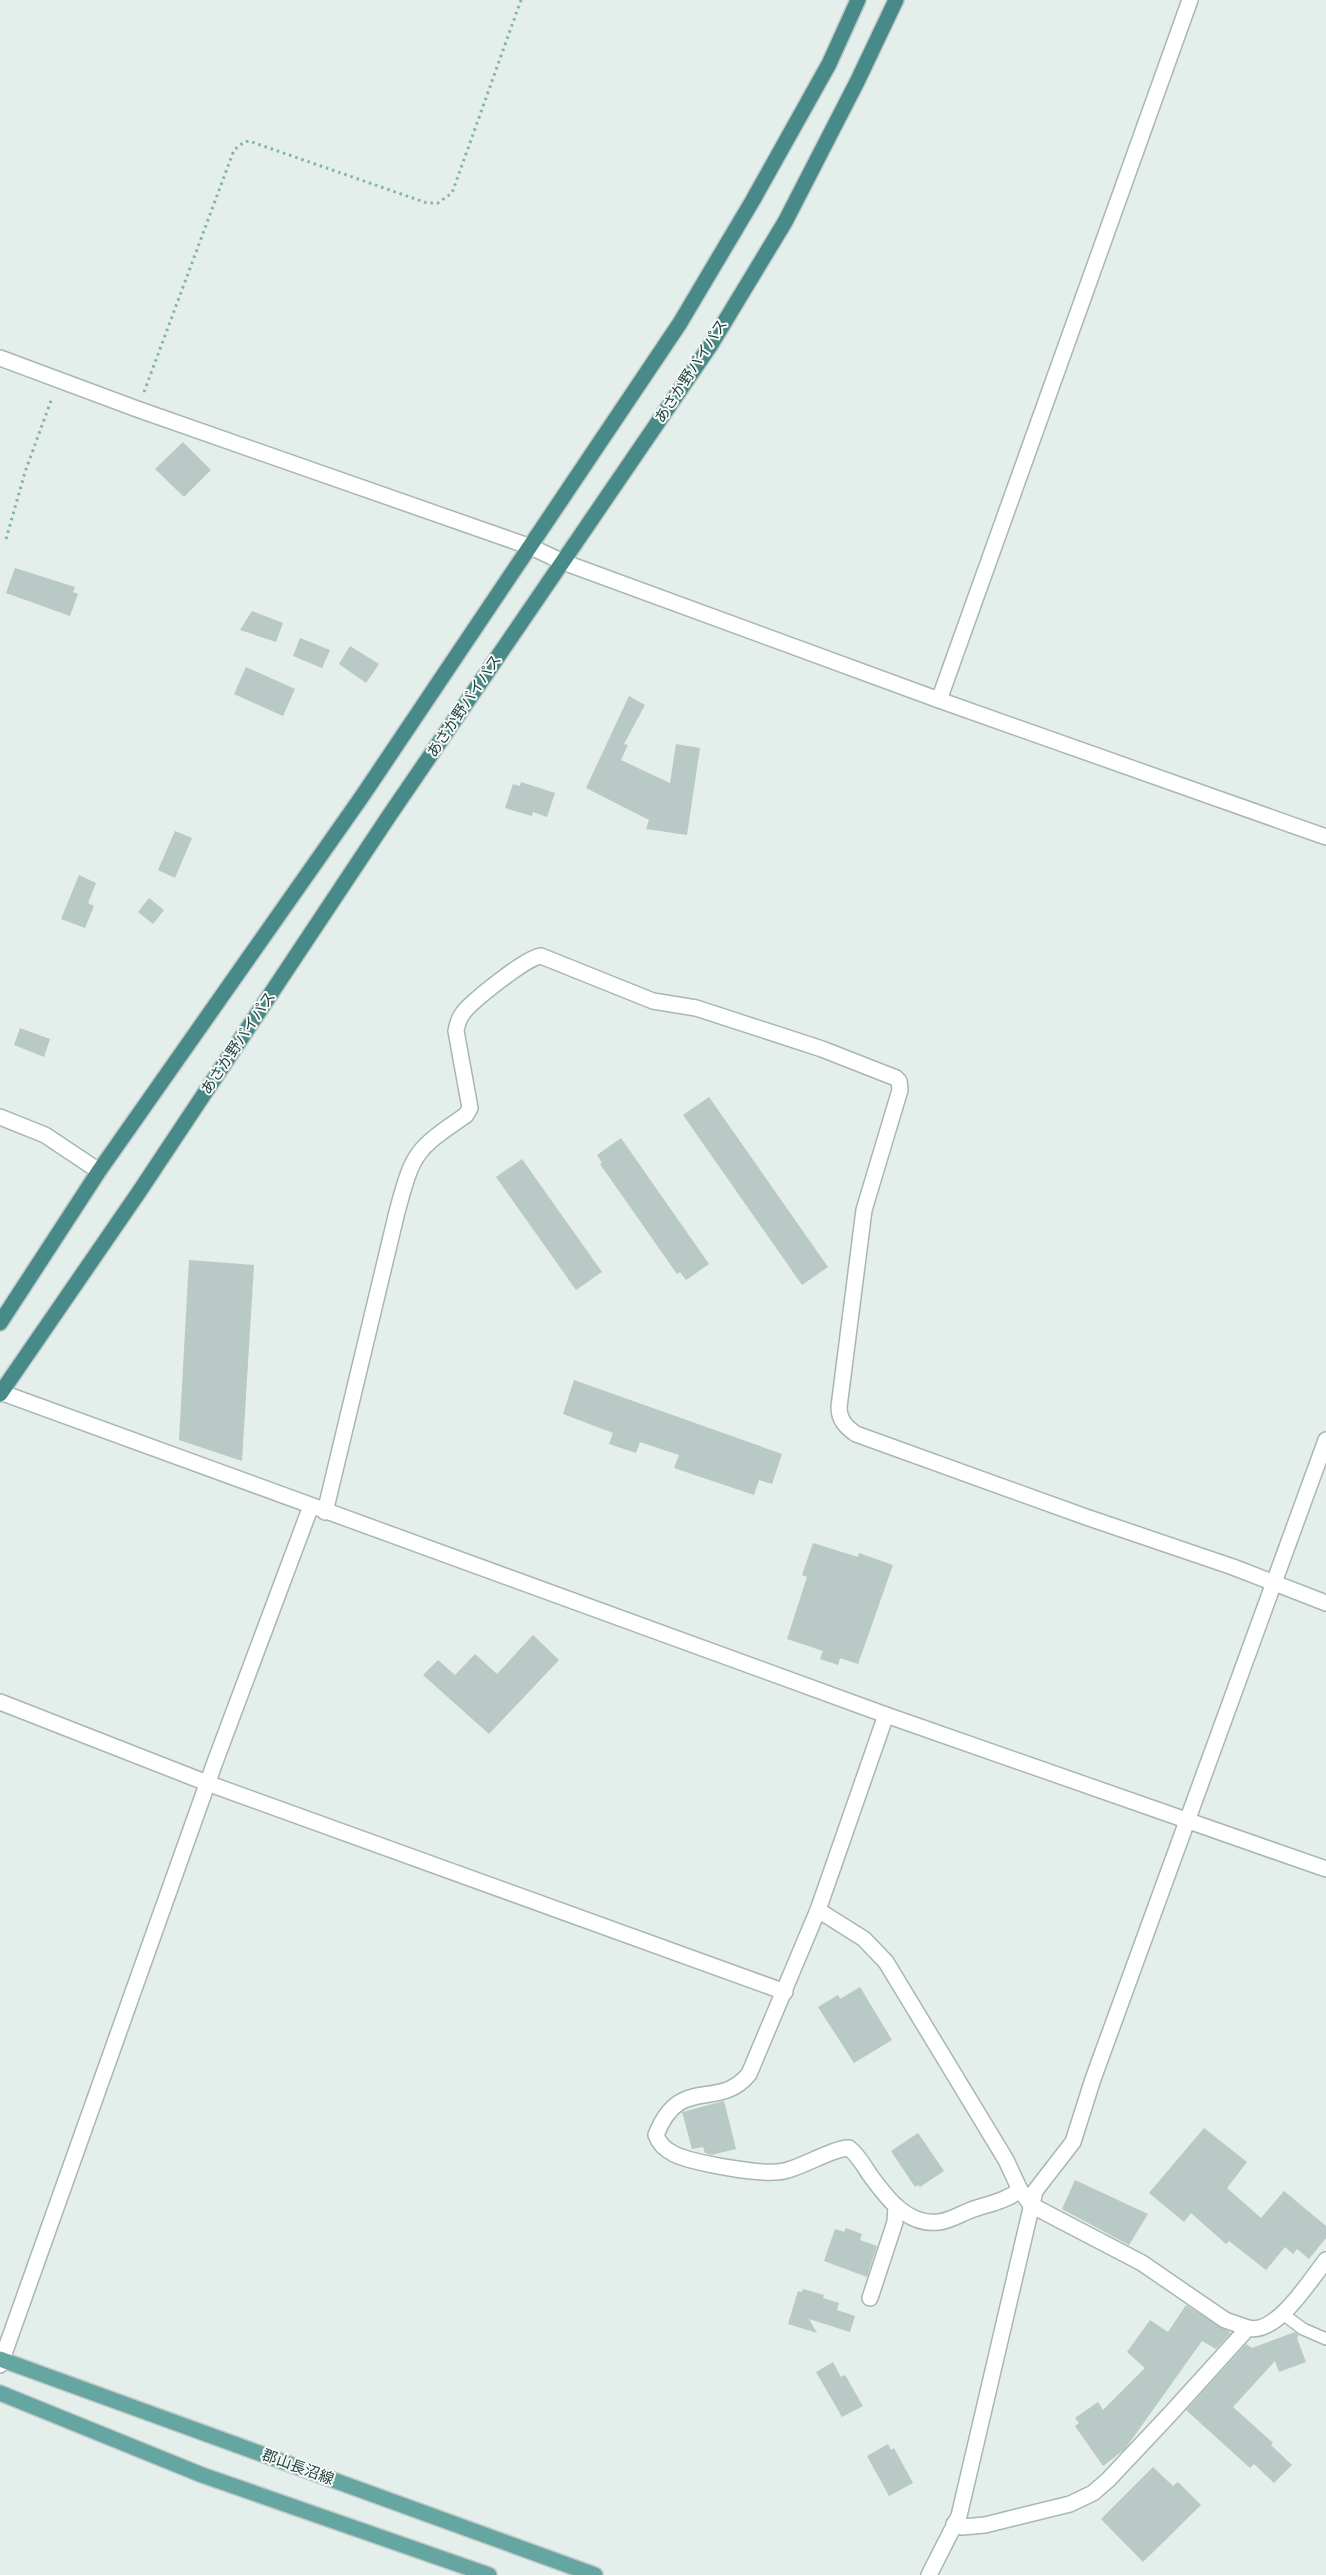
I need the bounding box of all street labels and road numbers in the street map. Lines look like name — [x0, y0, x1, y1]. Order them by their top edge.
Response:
street label: あさか野バイパス — [651, 316, 731, 426]
street label: あさか野バイパス — [423, 651, 505, 761]
street label: あさか野バイパス — [197, 988, 279, 1098]
street label: 郡山長沼線 — [260, 2446, 336, 2488]

